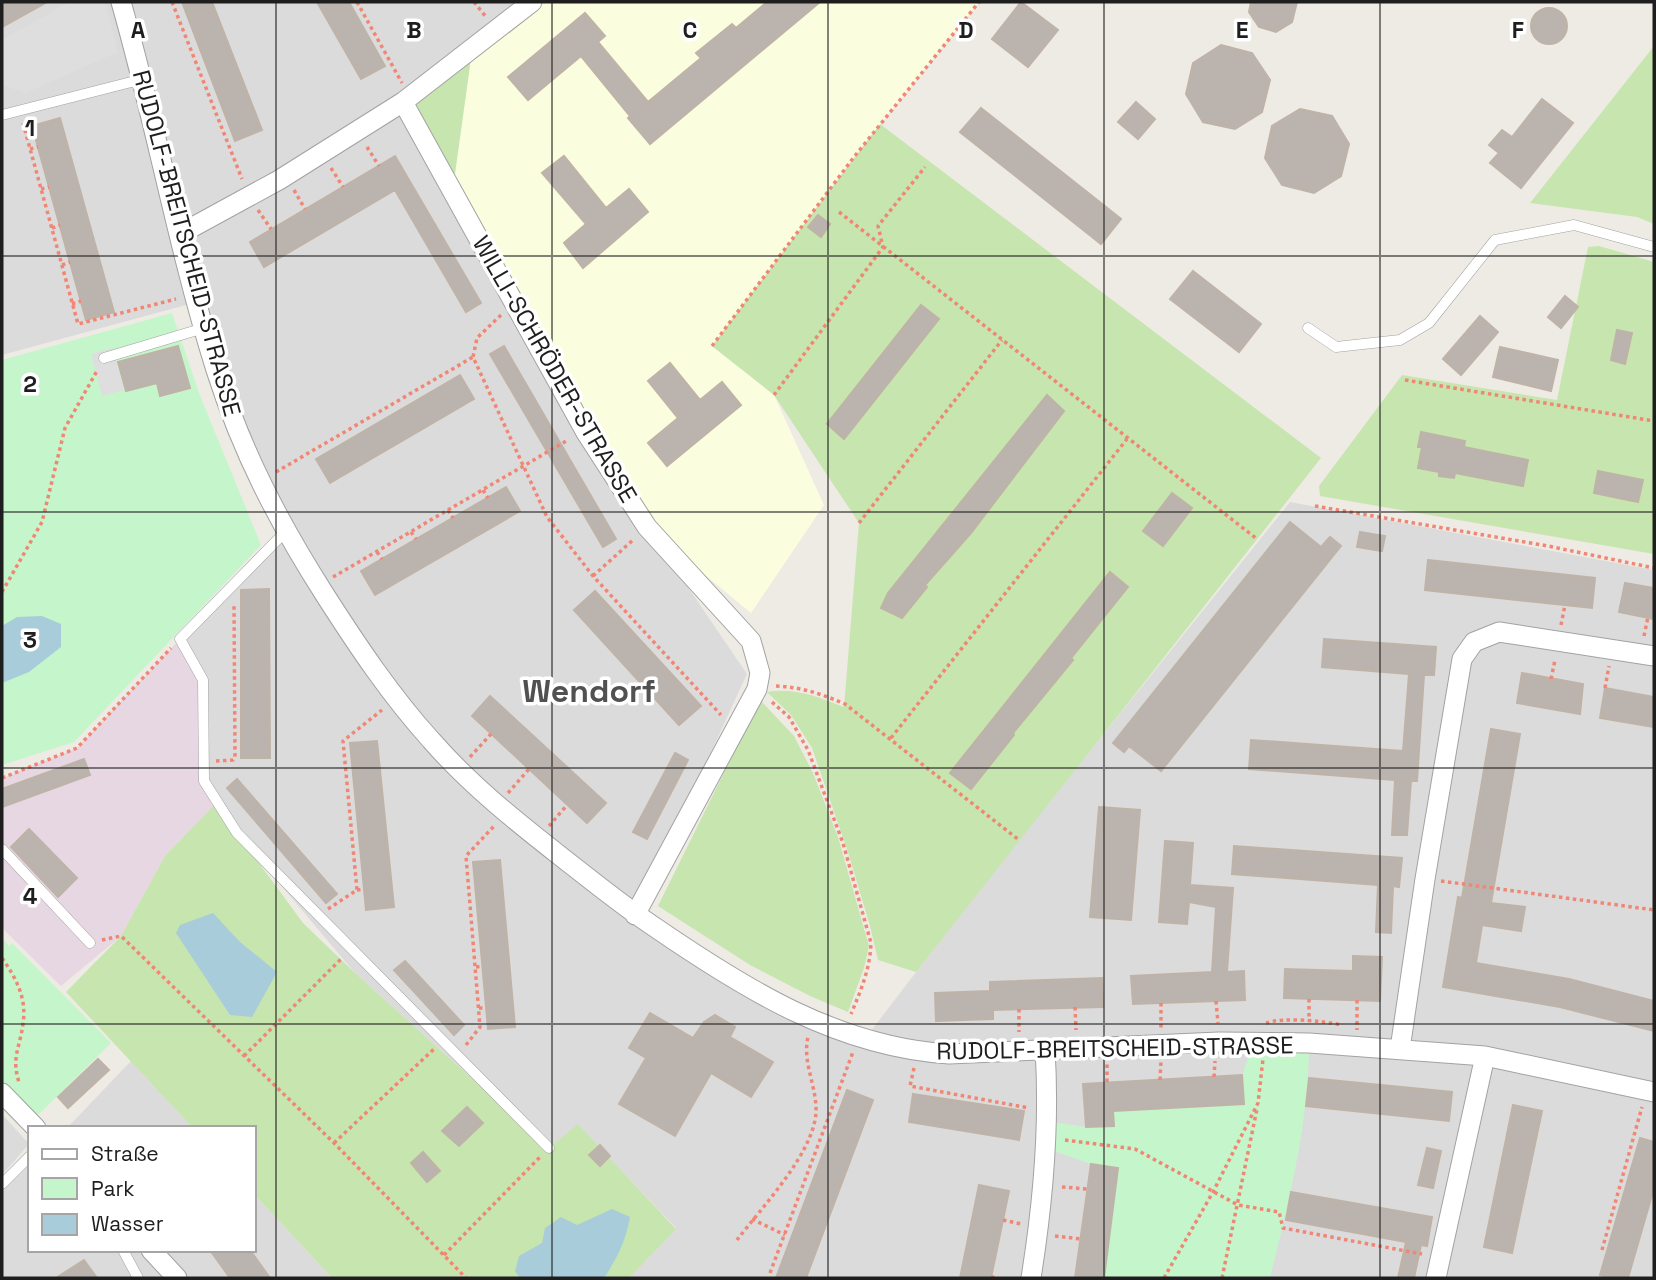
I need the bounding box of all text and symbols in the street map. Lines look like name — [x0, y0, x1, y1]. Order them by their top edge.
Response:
text: A — [131, 15, 146, 45]
text: B — [406, 15, 422, 45]
text: C — [683, 15, 697, 45]
text: D — [958, 15, 974, 45]
text: E — [1236, 15, 1248, 45]
text: F — [1512, 15, 1524, 45]
street label: RUDOLF-BREITSCHEID-STRASSE — [126, 66, 248, 420]
text: 1 — [25, 113, 35, 143]
street label: WILLI-SCHRÖDER-STRASSE — [466, 230, 644, 508]
text: 2 — [23, 369, 37, 399]
text: 3 — [23, 625, 37, 655]
district label: Wendorf — [522, 671, 656, 711]
text: 4 — [23, 881, 38, 911]
street label: RUDOLF-BREITSCHEID-STRASSE — [936, 1029, 1294, 1067]
legend — [28, 1126, 256, 1252]
text: Straße — [91, 1140, 159, 1167]
text: Park — [91, 1175, 135, 1202]
text: Wasser — [91, 1210, 164, 1237]

